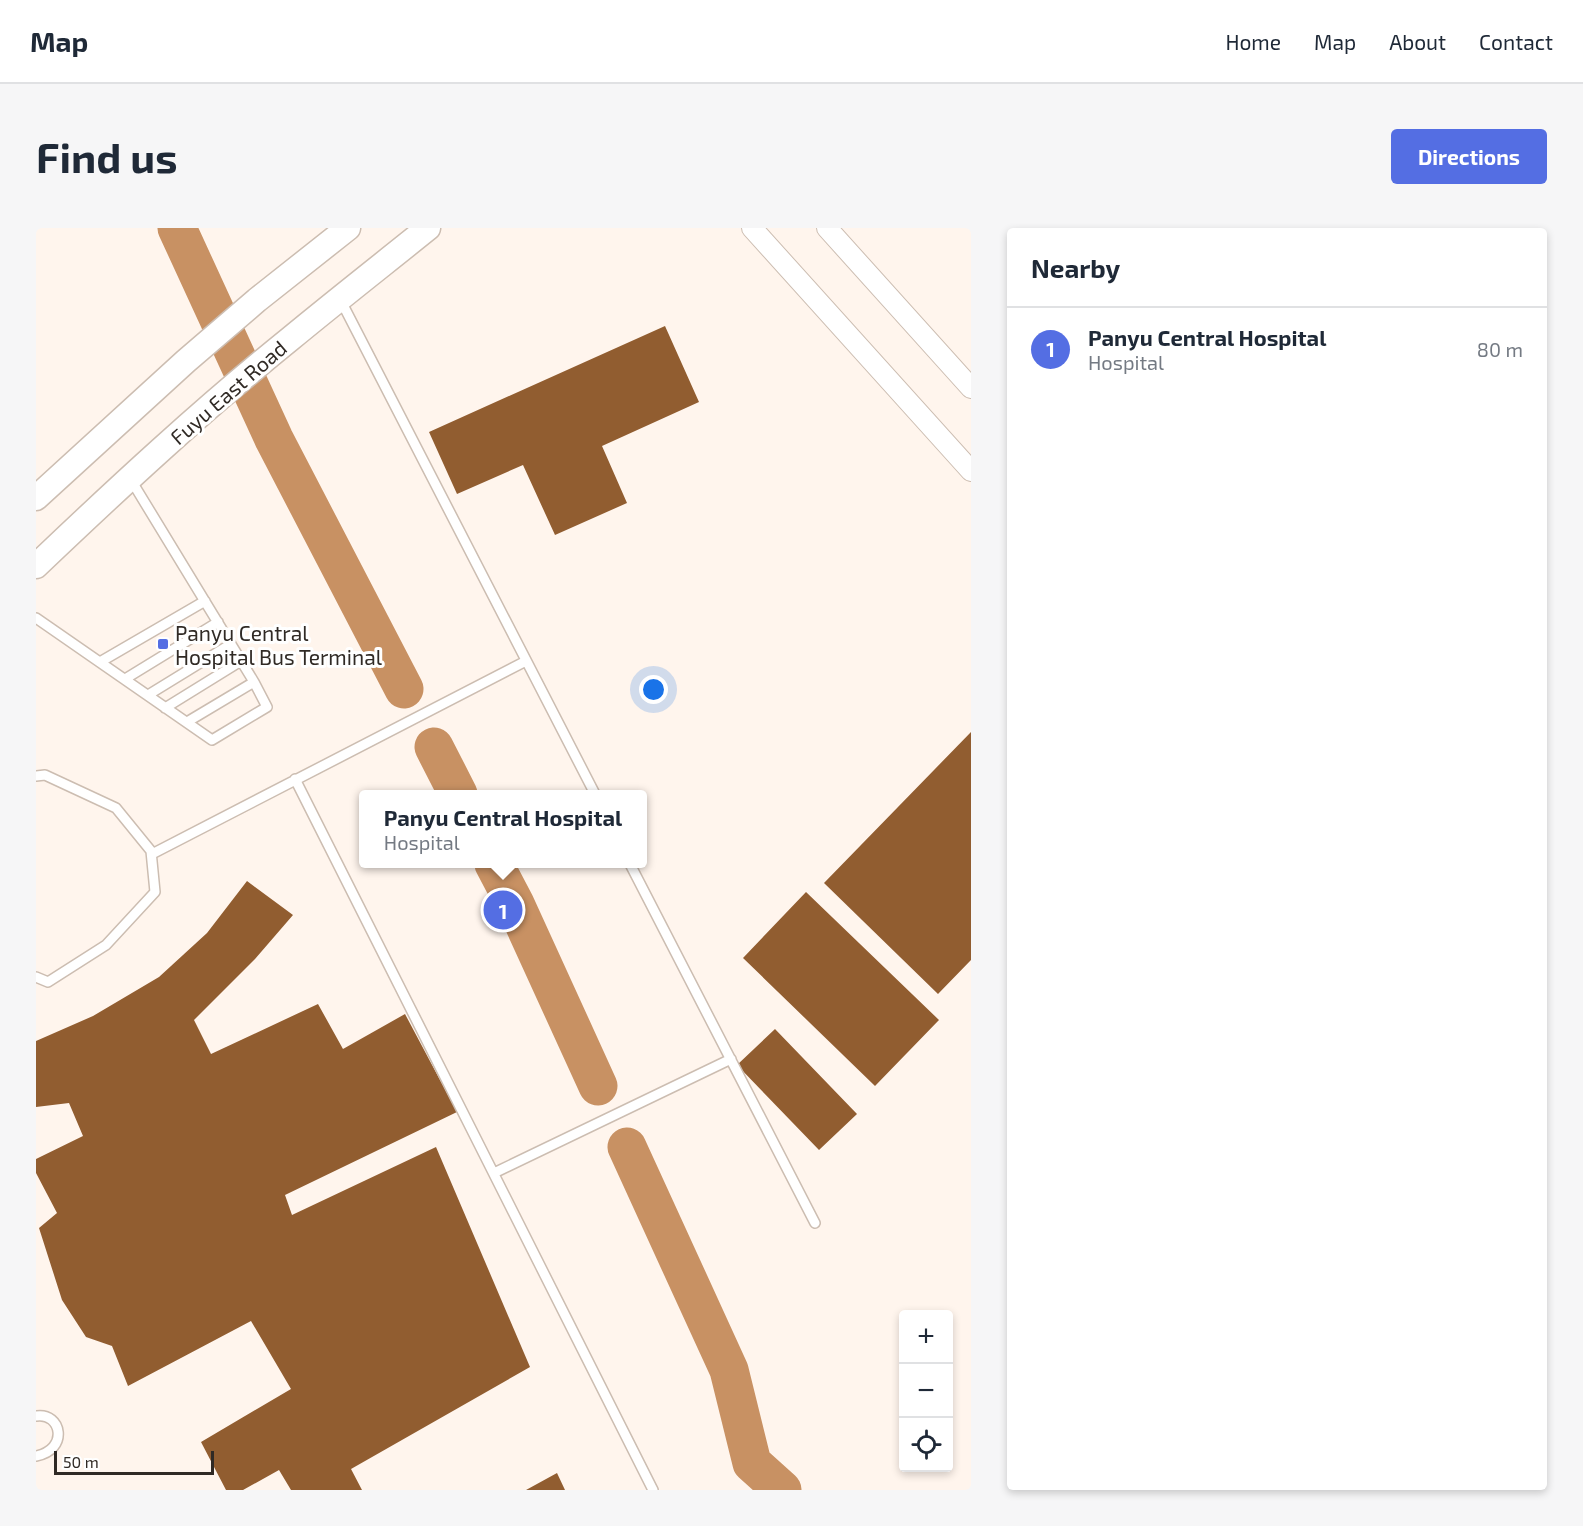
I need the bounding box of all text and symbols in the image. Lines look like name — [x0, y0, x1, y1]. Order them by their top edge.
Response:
text: Map — [30, 24, 88, 58]
text: Home — [1225, 29, 1281, 54]
text: Map — [1314, 29, 1356, 54]
text: About — [1389, 29, 1446, 54]
text: Contact — [1479, 29, 1553, 54]
button: Directions — [1391, 129, 1547, 184]
text: Find us — [36, 131, 178, 181]
text: Nearby — [1031, 252, 1120, 283]
text: Panyu Central Hospital — [1088, 324, 1326, 350]
street label: Fuyu East Road — [165, 335, 291, 449]
text: 1 — [1046, 337, 1055, 361]
text: 80 m — [1477, 337, 1523, 361]
text: Hospital — [1088, 350, 1164, 374]
place label: Panyu Central Hospital Bus Terminal — [175, 620, 383, 669]
marker: Panyu Central Hospital Bus Terminal — [156, 637, 170, 651]
your location — [639, 675, 668, 704]
popup — [359, 790, 647, 868]
text: Panyu Central Hospital — [384, 804, 622, 830]
text: Hospital — [384, 830, 460, 854]
pin: 1 — [484, 888, 522, 932]
map controls — [899, 1310, 953, 1472]
button: + — [899, 1310, 953, 1364]
button: − — [899, 1364, 953, 1418]
button: locate — [899, 1418, 953, 1472]
scale bar — [54, 1448, 214, 1476]
text: 50 m — [63, 1452, 99, 1471]

